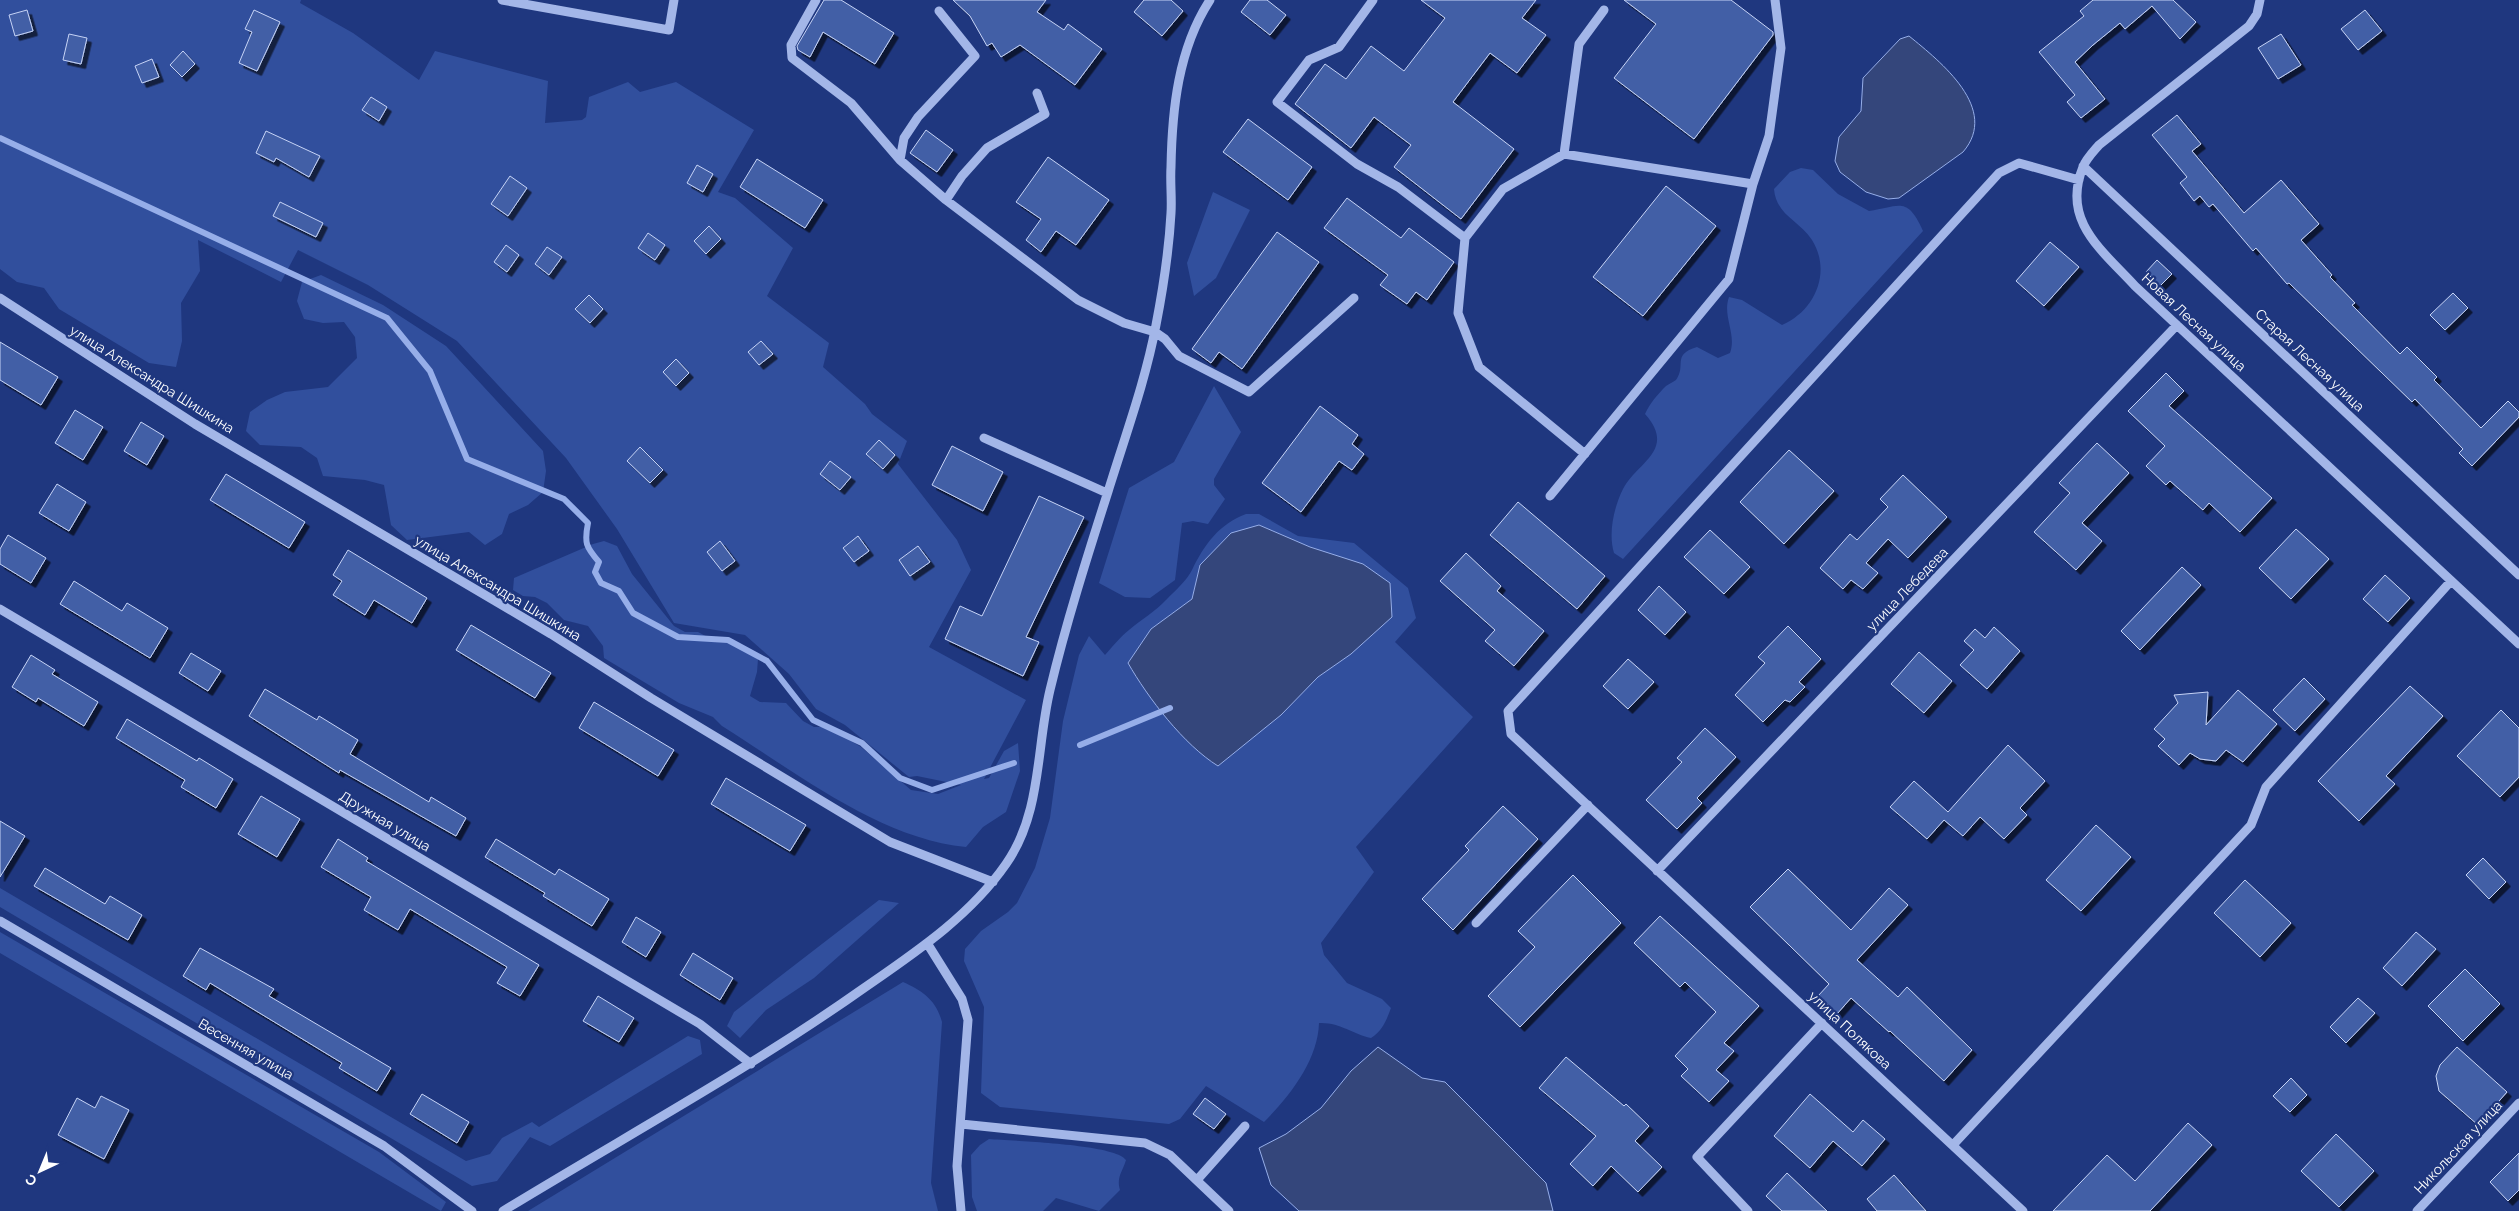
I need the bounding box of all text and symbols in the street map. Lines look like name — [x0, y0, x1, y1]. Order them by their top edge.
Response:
street label: Новая Лесная улица — [2139, 270, 2249, 374]
street label: Старая Лесная улица — [2252, 305, 2368, 415]
street label: улица Александра Шишкина — [67, 322, 237, 436]
street label: улица Александра Шишкина — [412, 532, 584, 644]
street label: улица Лебедева — [1863, 544, 1951, 634]
street label: Дружная улица — [337, 788, 433, 854]
street label: улица Полякова — [1805, 988, 1895, 1072]
street label: Весенняя улица — [196, 1015, 296, 1083]
street label: Никольская улица — [2411, 1097, 2505, 1197]
north arrow — [15, 1146, 65, 1196]
text: С — [22, 1171, 40, 1189]

